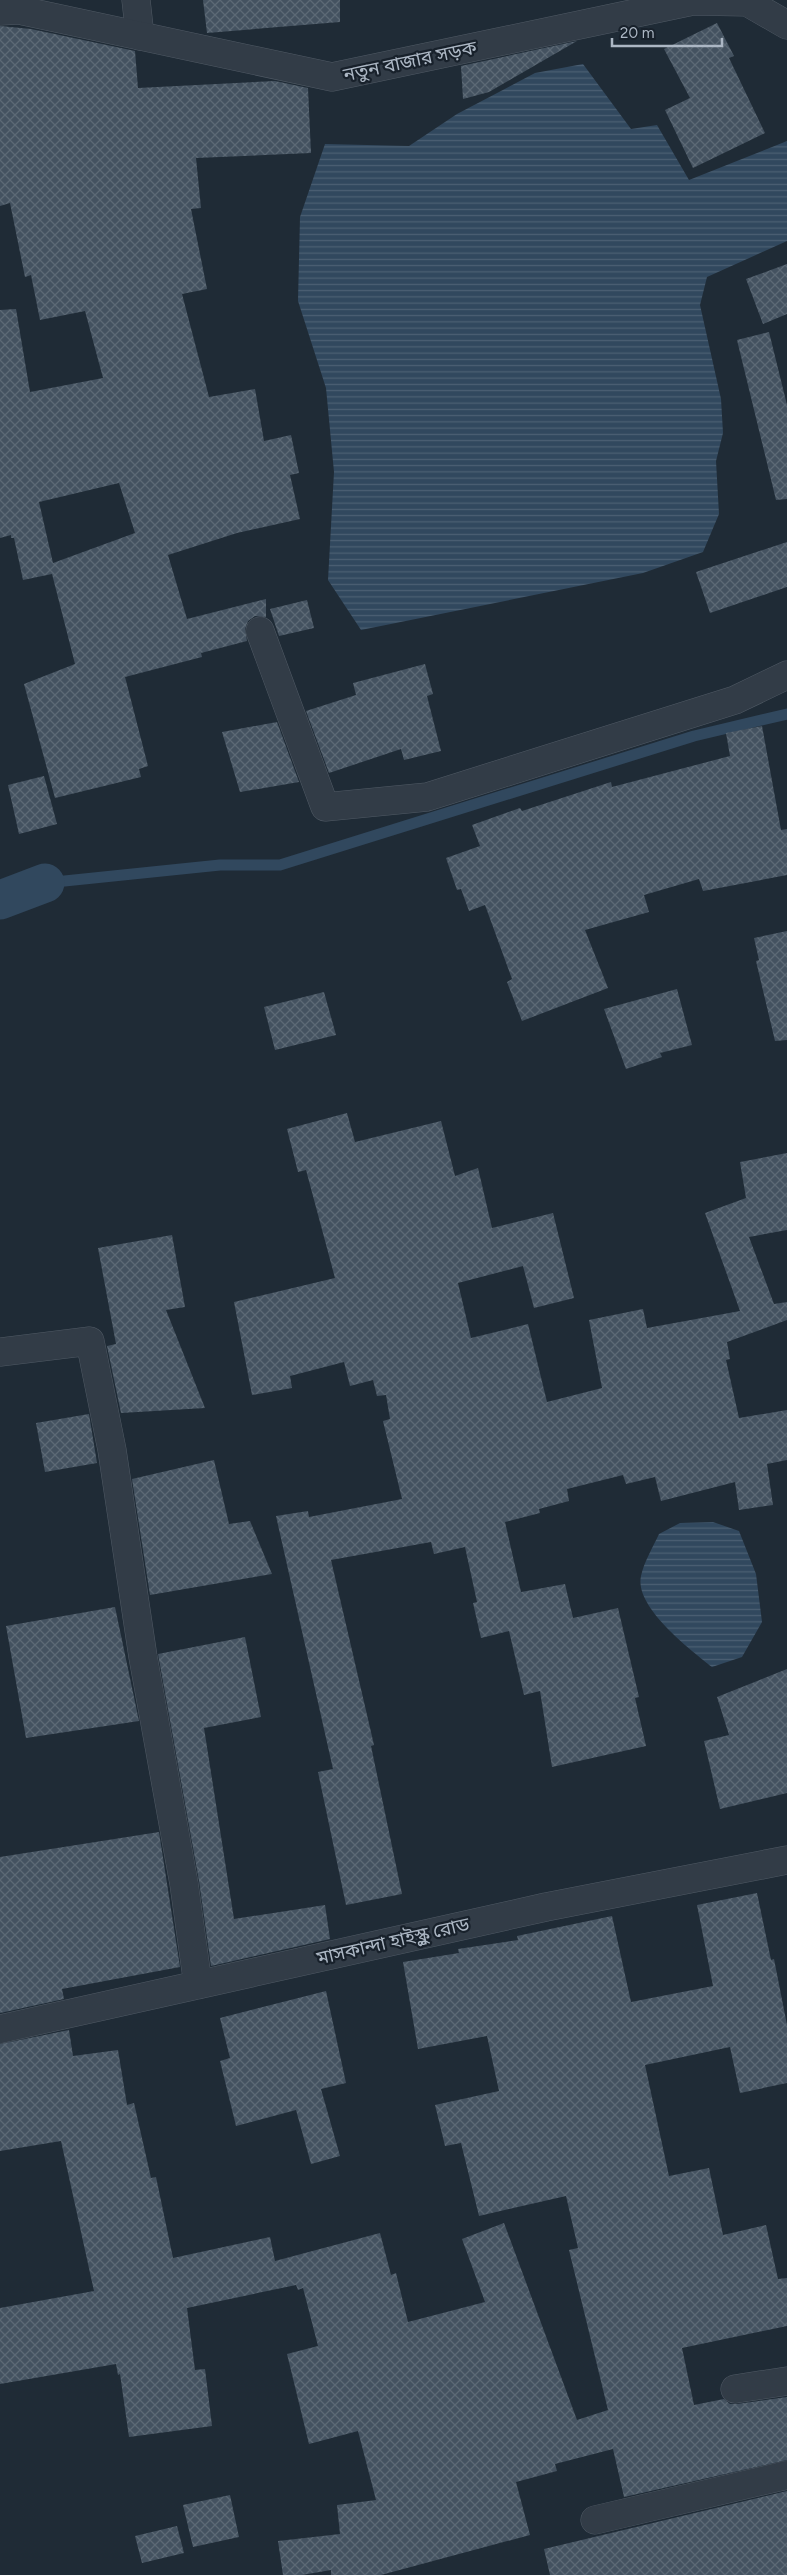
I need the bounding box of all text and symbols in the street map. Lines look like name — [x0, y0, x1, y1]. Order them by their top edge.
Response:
scale bar — [612, 15, 722, 47]
text: 20 m — [620, 24, 654, 42]
street label: নতুন বাজার সড়ক — [340, 36, 479, 87]
street label: মাসকান্দা হাইস্কুল রোড — [314, 1912, 472, 1971]

